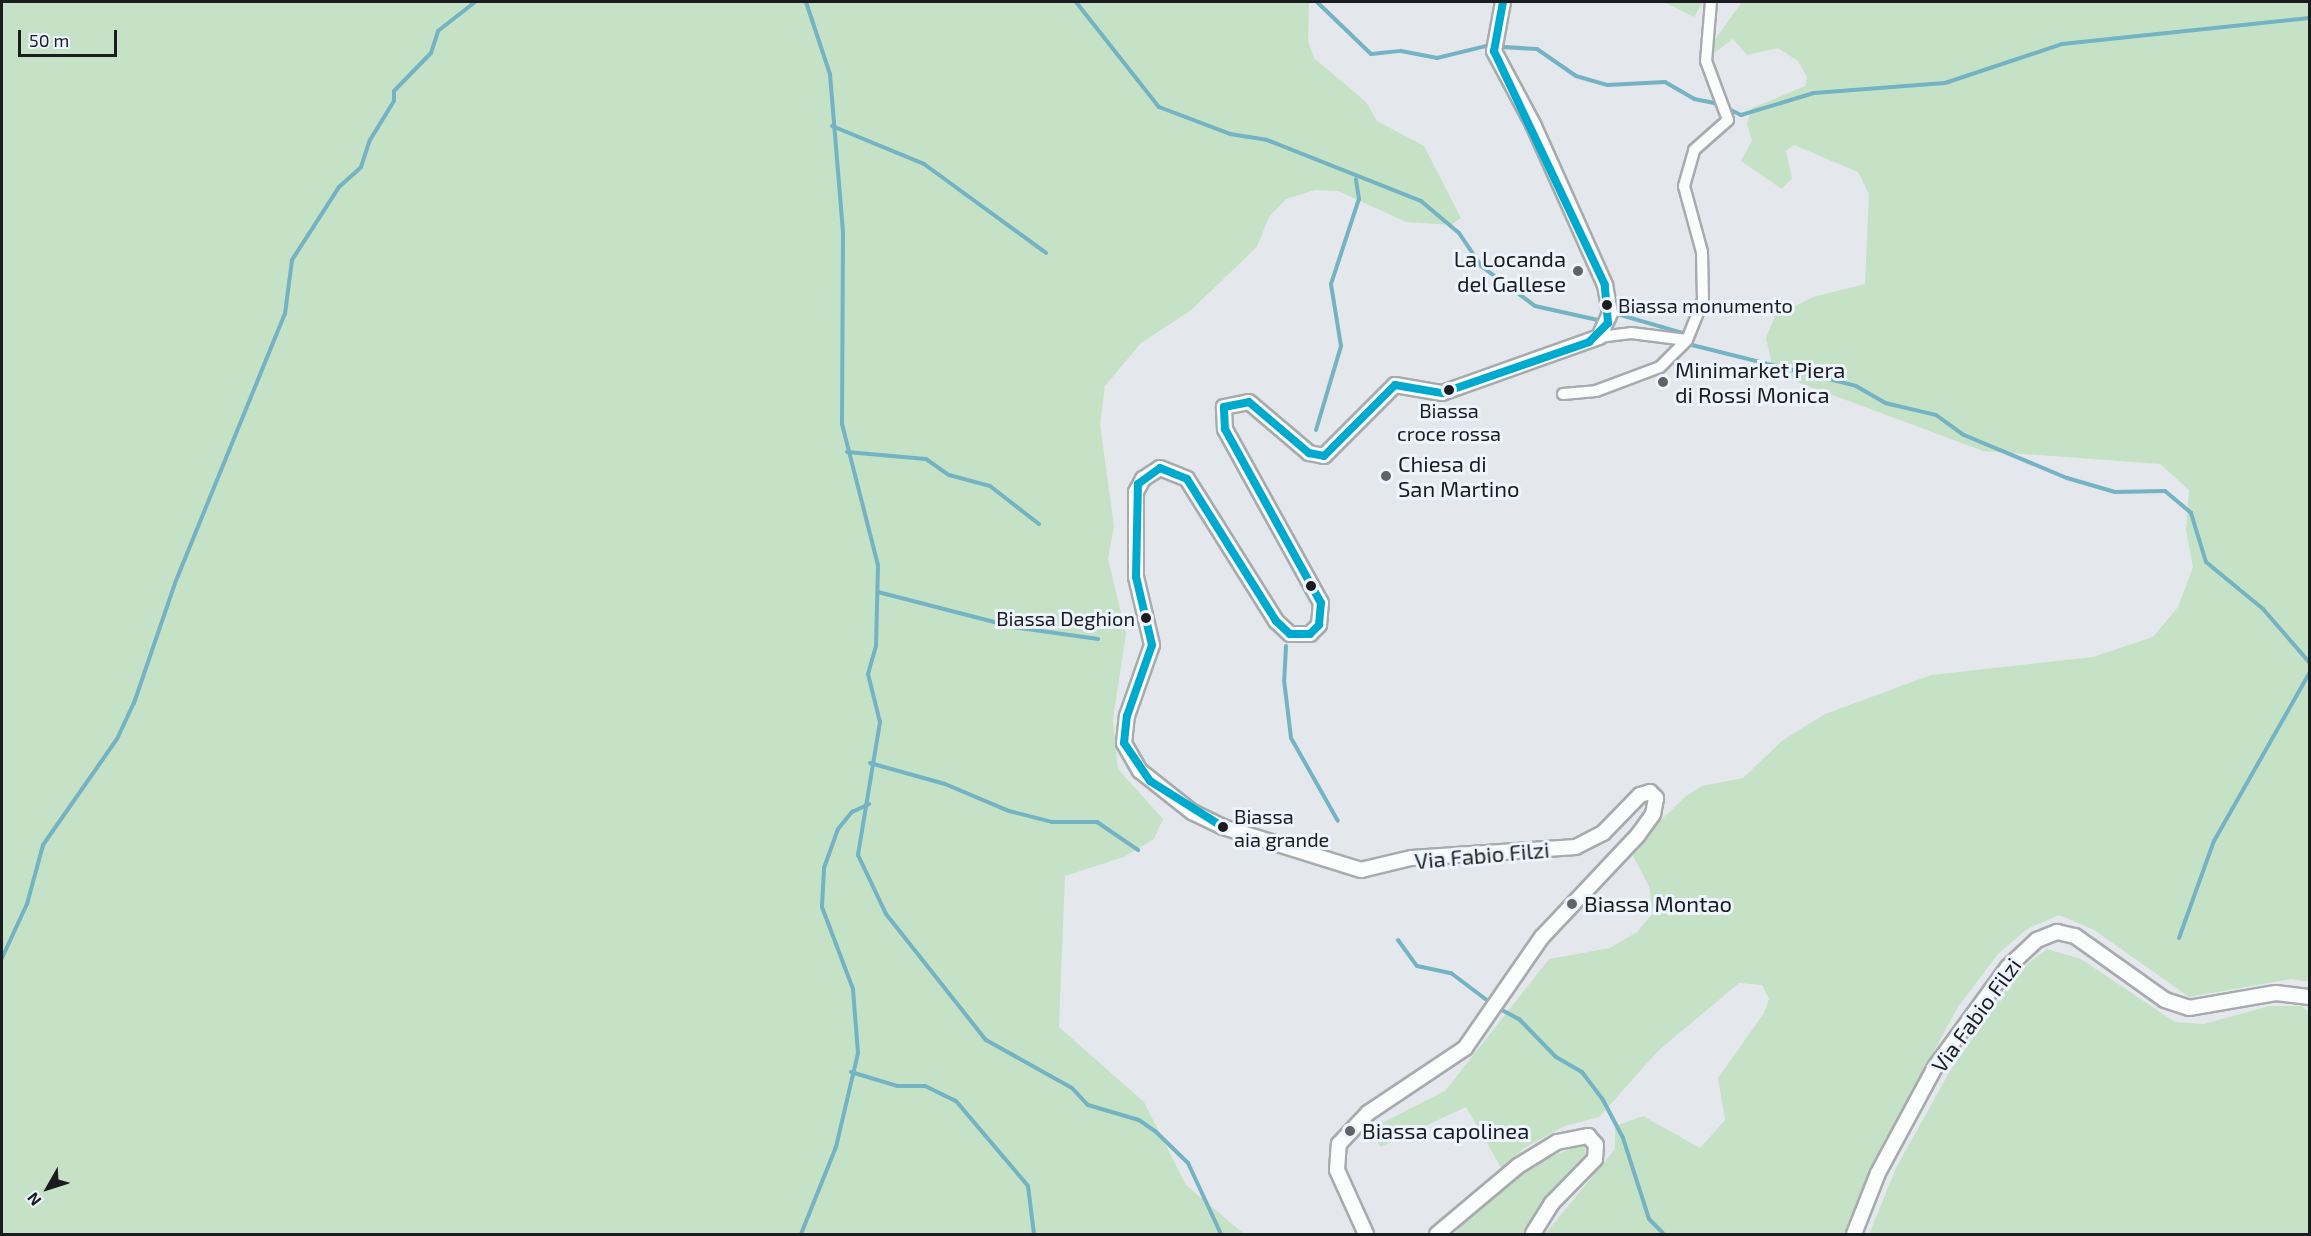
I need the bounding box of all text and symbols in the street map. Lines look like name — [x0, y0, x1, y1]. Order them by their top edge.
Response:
scale bar — [21, 18, 120, 56]
text: 50 m — [29, 29, 69, 51]
place label: La Locanda del Gallese — [1454, 245, 1566, 296]
marker: La Locanda del Gallese — [1571, 264, 1585, 278]
place label: Biassa monumento — [1618, 293, 1793, 317]
marker: Biassa monumento — [1601, 299, 1613, 311]
place label: Minimarket Piera di Rossi Monica — [1675, 356, 1845, 408]
marker: Minimarket Piera di Rossi Monica — [1656, 375, 1670, 389]
marker: Biassa croce rossa — [1443, 384, 1455, 396]
place label: Biassa croce rossa — [1397, 399, 1501, 446]
place label: Chiesa di San Martino — [1398, 450, 1519, 502]
marker: Chiesa di San Martino — [1379, 469, 1393, 483]
unlabelled marker — [1305, 580, 1317, 592]
place label: Biassa Deghion — [996, 606, 1135, 630]
marker: Biassa Deghion — [1140, 612, 1152, 624]
place label: Biassa aia grande — [1234, 804, 1329, 851]
marker: Biassa aia grande — [1217, 821, 1229, 833]
street label: Via Fabio Filzi — [1414, 836, 1550, 874]
place label: Biassa Montao — [1584, 891, 1732, 917]
marker: Biassa Montao — [1565, 897, 1579, 911]
street label: Via Fabio Filzi — [1926, 953, 2026, 1077]
place label: Biassa capolinea — [1362, 1118, 1529, 1144]
marker: Biassa capolinea — [1343, 1124, 1357, 1138]
north arrow — [18, 1158, 78, 1218]
text: N — [23, 1189, 45, 1210]

